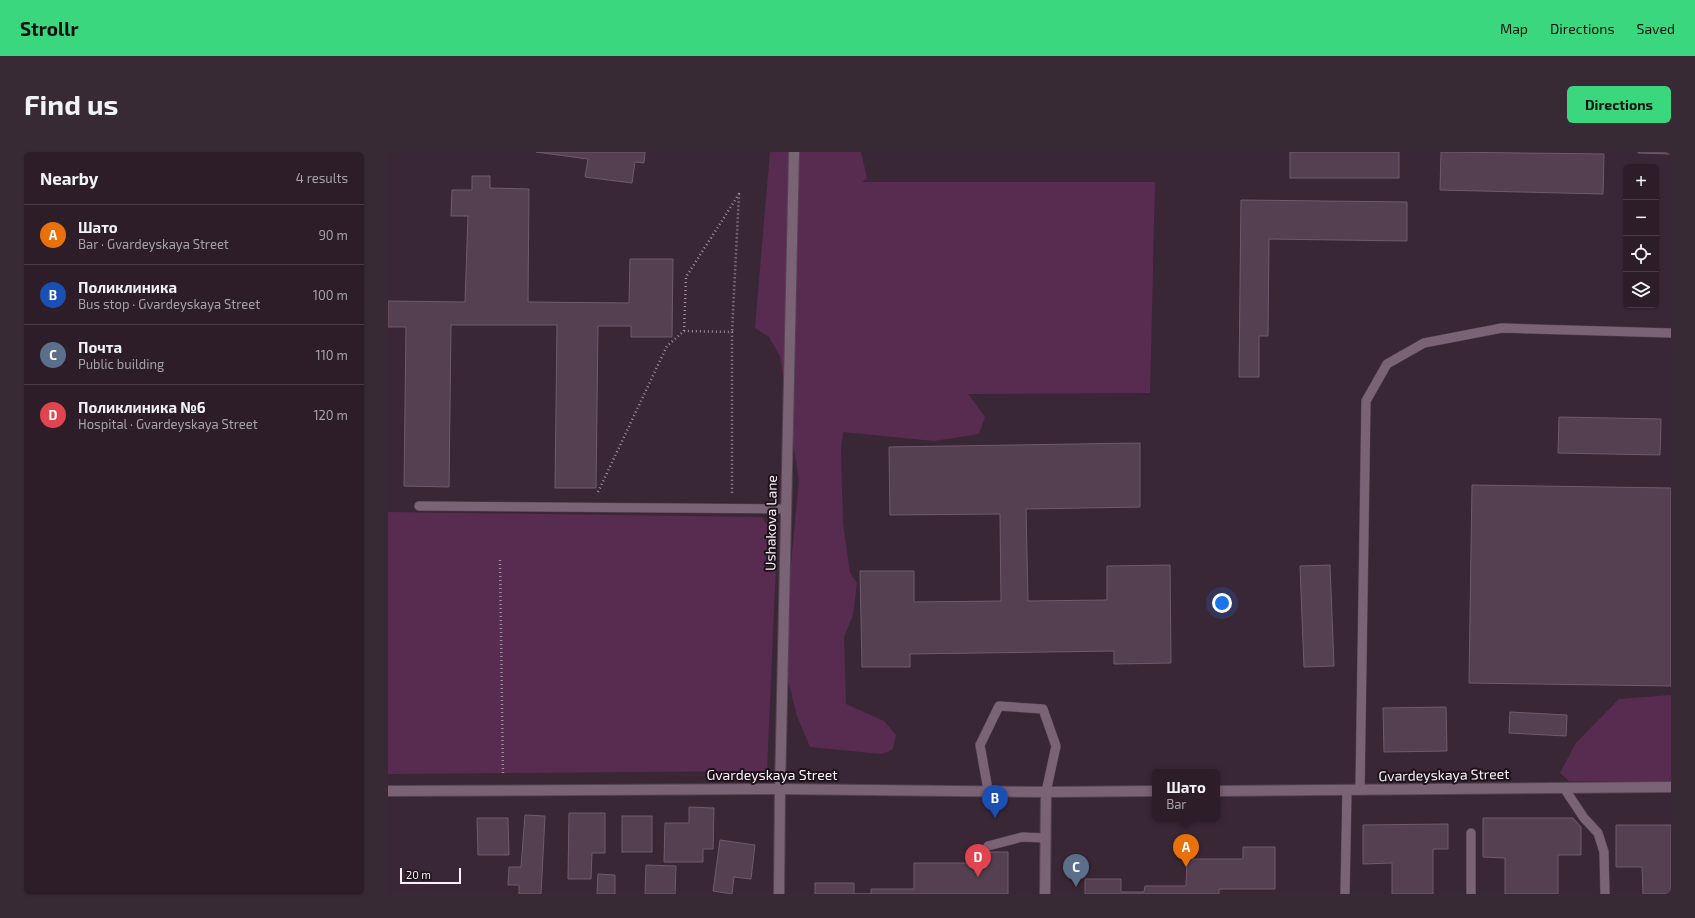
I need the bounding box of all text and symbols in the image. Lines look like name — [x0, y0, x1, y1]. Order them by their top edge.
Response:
text: Strollr — [20, 17, 79, 40]
text: Map — [1500, 20, 1528, 37]
text: Directions — [1550, 20, 1615, 37]
text: Saved — [1637, 20, 1675, 37]
button: Directions — [1567, 86, 1671, 123]
text: Find us — [24, 87, 118, 121]
map controls — [1623, 164, 1659, 308]
button: + — [1623, 164, 1659, 200]
text: Nearby — [40, 168, 98, 188]
text: 4 results — [296, 170, 348, 186]
button: − — [1623, 200, 1659, 236]
text: Шато — [78, 218, 118, 236]
text: A — [49, 227, 57, 243]
text: 90 m — [318, 227, 348, 243]
text: Bar · Gvardeyskaya Street — [78, 236, 229, 252]
button: locate — [1623, 236, 1659, 272]
button: layers — [1623, 272, 1659, 308]
text: Поликлиника — [78, 278, 177, 296]
text: B — [49, 287, 57, 303]
text: 100 m — [313, 287, 348, 303]
text: Bus stop · Gvardeyskaya Street — [78, 296, 260, 312]
text: Почта — [78, 338, 122, 356]
text: C — [49, 347, 57, 363]
text: 110 m — [316, 347, 348, 363]
text: Public building — [78, 356, 164, 372]
text: Поликлиника №6 — [78, 398, 206, 416]
text: D — [49, 407, 57, 423]
text: 120 m — [313, 407, 348, 423]
text: Hospital · Gvardeyskaya Street — [78, 416, 258, 432]
street label: Ushakova Lane — [761, 475, 780, 571]
your location — [1212, 593, 1232, 613]
street label: Gvardeyskaya Street — [1378, 765, 1510, 784]
street label: Gvardeyskaya Street — [706, 766, 838, 783]
popup — [1152, 769, 1220, 821]
text: Шато — [1166, 778, 1206, 796]
pin: B — [982, 785, 1008, 818]
text: Bar — [1166, 796, 1187, 812]
pin: A — [1173, 834, 1199, 867]
pin: D — [965, 844, 991, 877]
pin: C — [1063, 854, 1089, 887]
scale bar — [400, 866, 461, 885]
text: 20 m — [406, 868, 431, 881]

